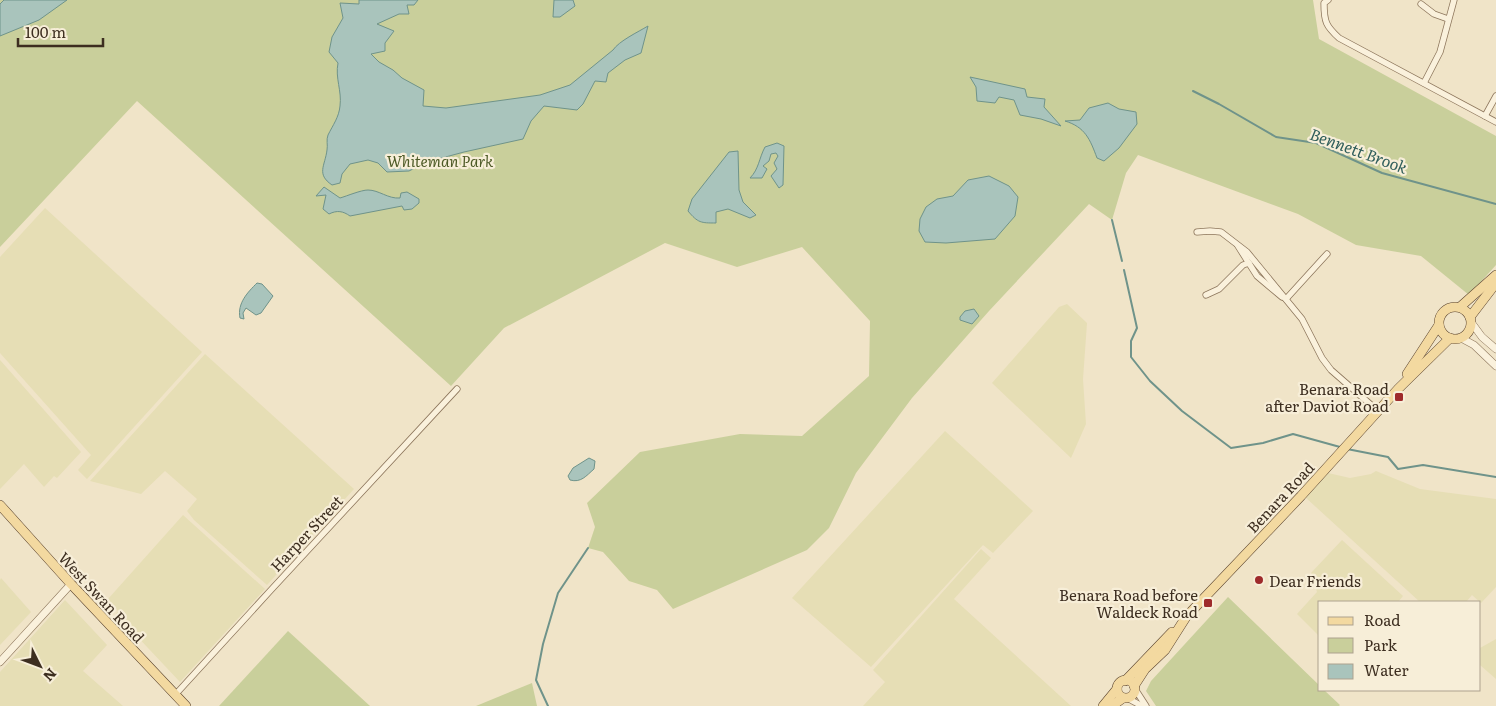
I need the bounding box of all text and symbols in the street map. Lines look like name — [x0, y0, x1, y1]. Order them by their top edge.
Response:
scale bar — [18, 15, 102, 47]
text: 100 m — [25, 20, 66, 43]
water label: Bennett Brook — [1307, 121, 1411, 179]
park label: Whiteman Park — [387, 149, 494, 172]
place label: Benara Road after Daviot Road — [1265, 377, 1389, 417]
marker: Benara Road after Daviot Road — [1393, 391, 1405, 403]
street label: Benara Road — [1241, 456, 1319, 538]
street label: Harper Street — [264, 489, 348, 577]
street label: West Swan Road — [54, 546, 150, 648]
place label: Dear Friends — [1269, 569, 1361, 592]
marker: Dear Friends — [1253, 574, 1265, 586]
place label: Benara Road before Waldeck Road — [1059, 583, 1198, 623]
marker: Benara Road before Waldeck Road — [1202, 597, 1214, 609]
legend — [1318, 601, 1481, 691]
text: Road — [1364, 608, 1400, 631]
text: Park — [1364, 633, 1398, 656]
north arrow — [15, 641, 65, 691]
text: Water — [1364, 658, 1409, 681]
text: N — [39, 664, 62, 687]

